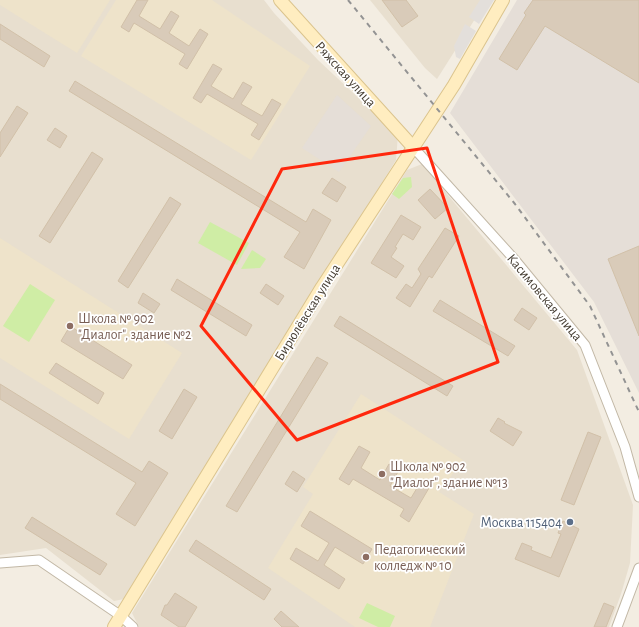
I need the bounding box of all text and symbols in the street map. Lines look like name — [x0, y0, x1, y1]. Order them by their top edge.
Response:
street label: Ряжская улица — [312, 39, 379, 111]
street label: Касимовская улица — [504, 251, 585, 344]
street label: Бирюлёвская улица — [272, 261, 344, 363]
place label: Школа № 902 "Диалог", здание №2 — [78, 312, 191, 342]
marker: Школа № 902 "Диалог", здание №2 — [65, 321, 75, 331]
place label: Школа № 902 "Диалог", здание №13 — [390, 460, 508, 490]
marker: Школа № 902 "Диалог", здание №13 — [377, 469, 387, 479]
place label: Москва 115404 — [481, 516, 562, 530]
marker: Москва 115404 — [565, 517, 575, 527]
place label: Педагогический колледж № 10 — [374, 543, 466, 573]
marker: Педагогический колледж № 10 — [361, 552, 371, 562]

